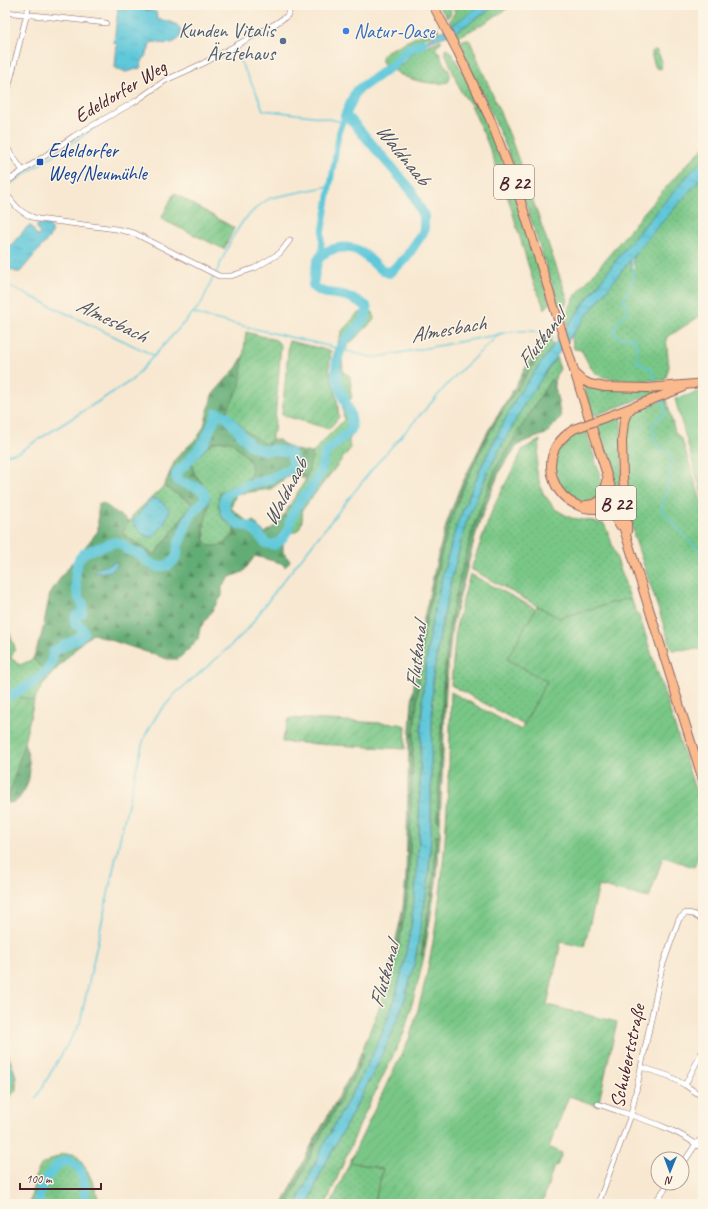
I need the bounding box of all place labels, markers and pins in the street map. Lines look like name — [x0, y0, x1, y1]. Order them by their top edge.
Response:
place label: Kunden Vitalis Ärztehaus — [179, 18, 277, 66]
place label: Natur-Oase — [354, 19, 436, 44]
marker: Natur-Oase — [341, 26, 351, 36]
marker: Kunden Vitalis Ärztehaus — [278, 36, 288, 46]
place label: Edeldorfer Weg/Neumühle — [48, 138, 148, 186]
marker: Edeldorfer Weg/Neumühle — [35, 157, 45, 167]

